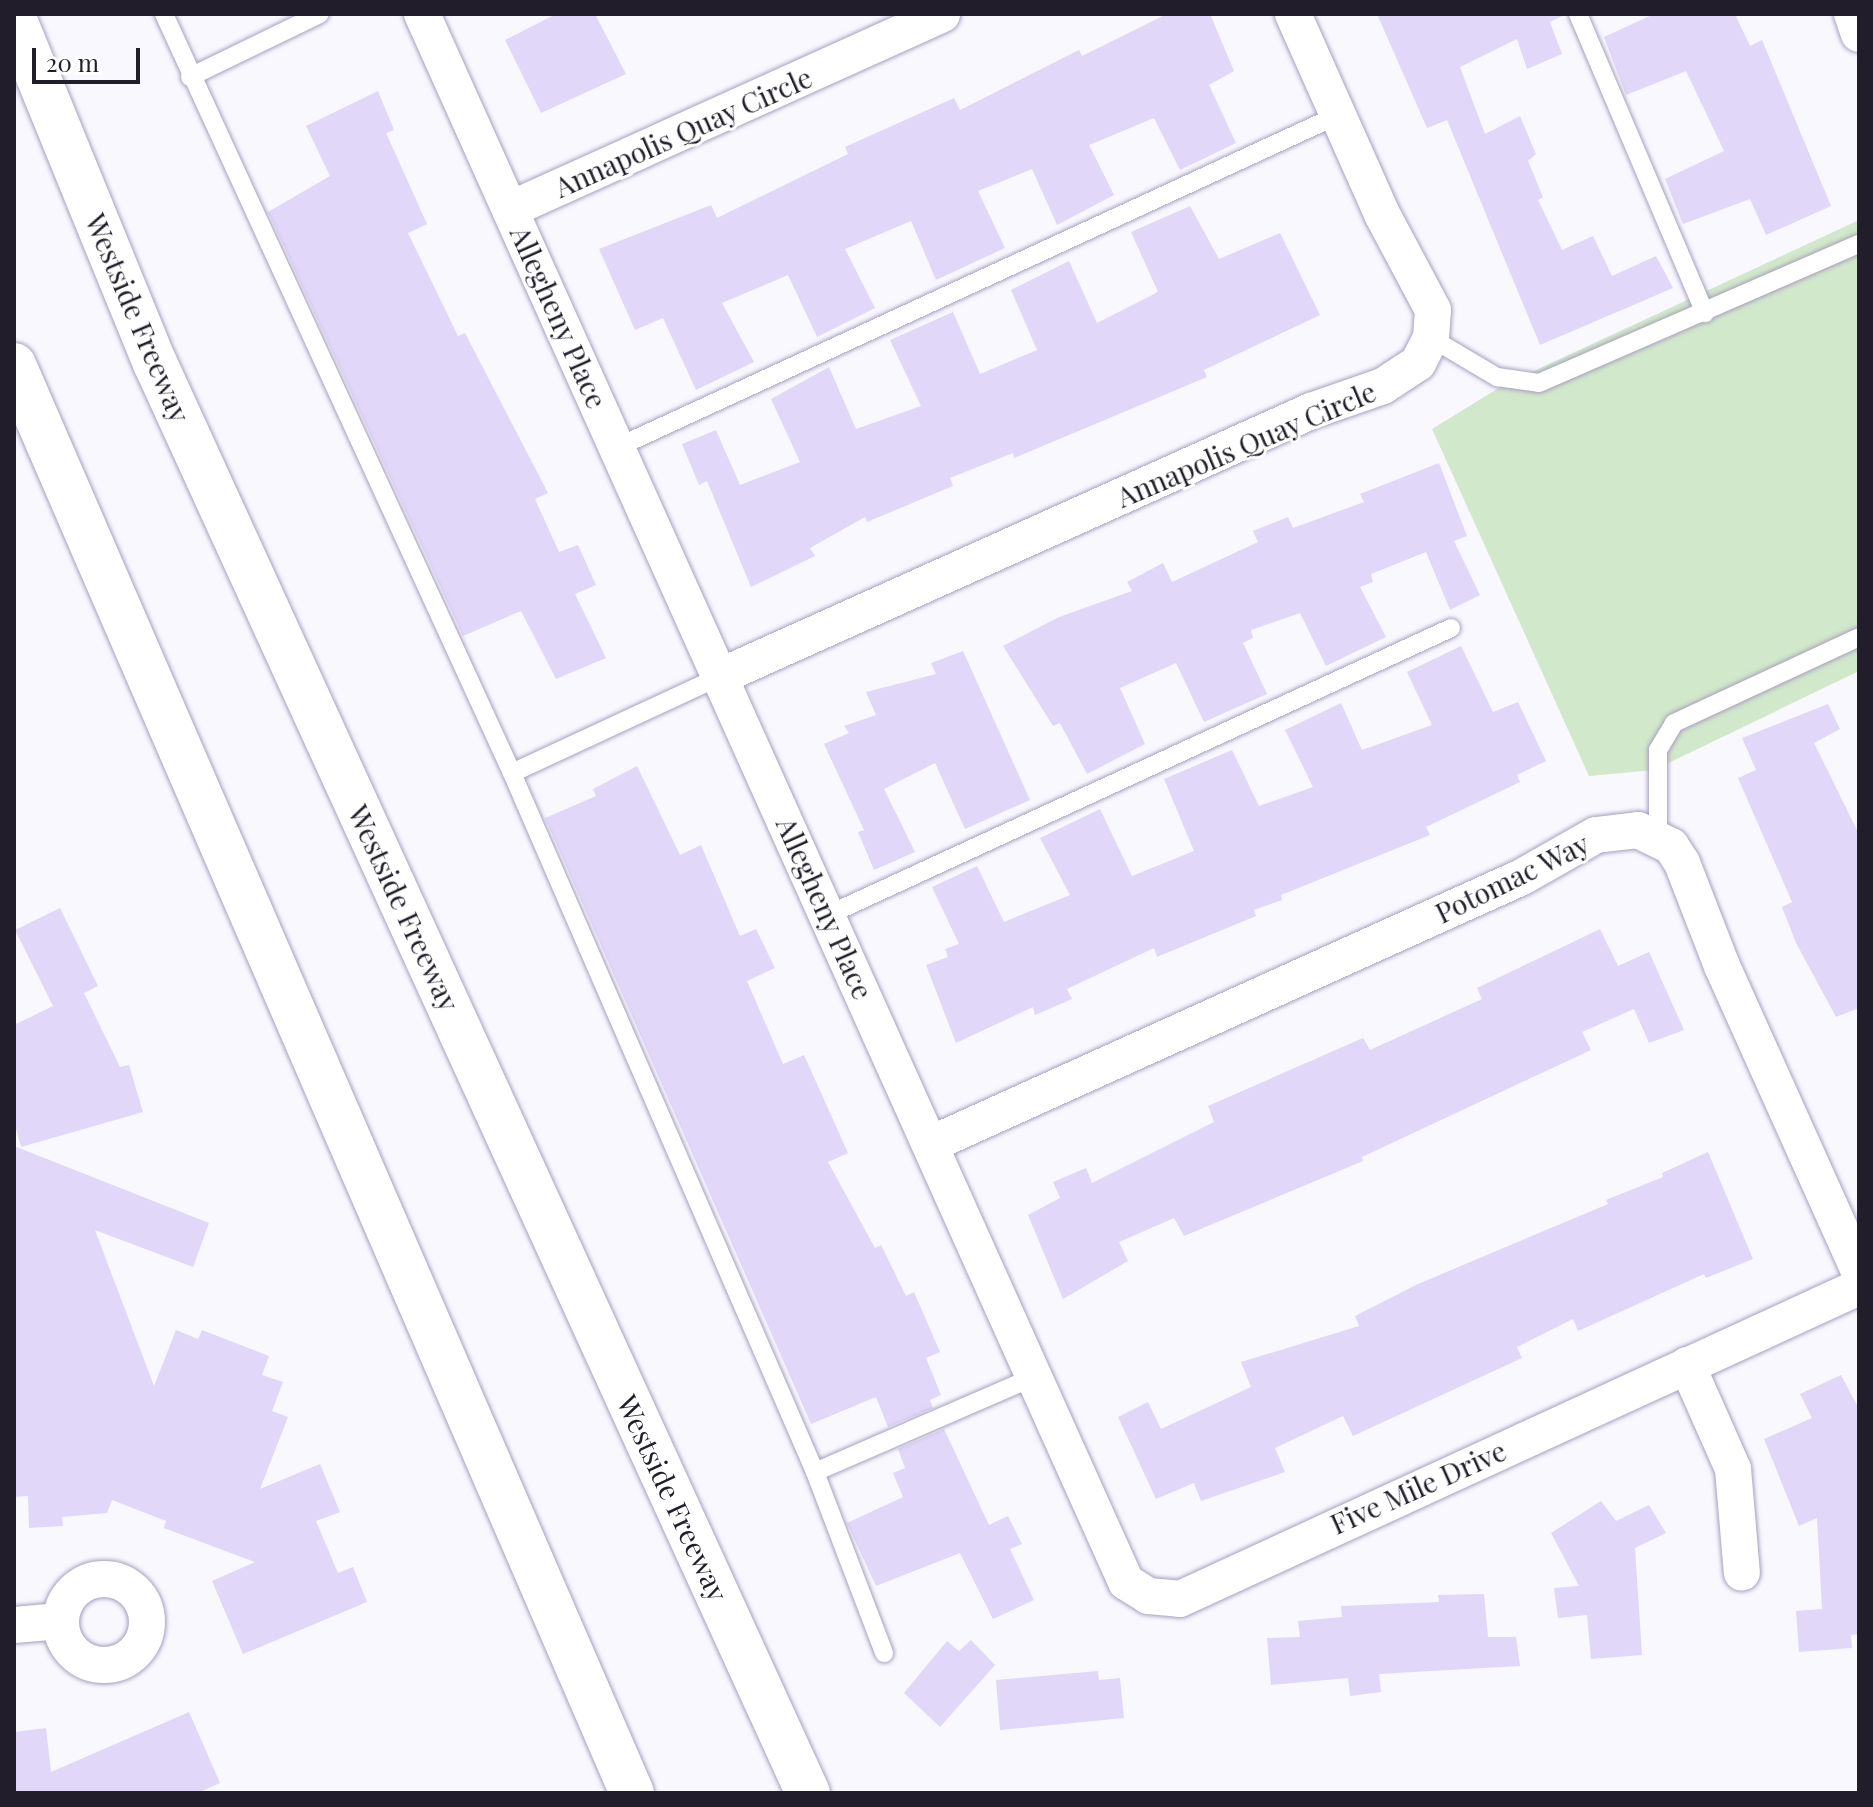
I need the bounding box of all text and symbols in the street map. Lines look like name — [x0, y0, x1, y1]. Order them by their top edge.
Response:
scale bar — [36, 32, 144, 82]
text: 20 m — [46, 46, 99, 78]
street label: Annapolis Quay Circle — [549, 60, 817, 204]
street label: Westside Freeway — [79, 209, 197, 427]
street label: Allegheny Place — [504, 220, 614, 414]
street label: Annapolis Quay Circle — [1111, 374, 1381, 514]
street label: Westside Freeway — [342, 800, 466, 1016]
street label: Allegheny Place — [770, 811, 880, 1005]
street label: Potomac Way — [1429, 826, 1595, 930]
street label: Westside Freeway — [611, 1390, 735, 1606]
street label: Five Mile Drive — [1325, 1433, 1511, 1541]

